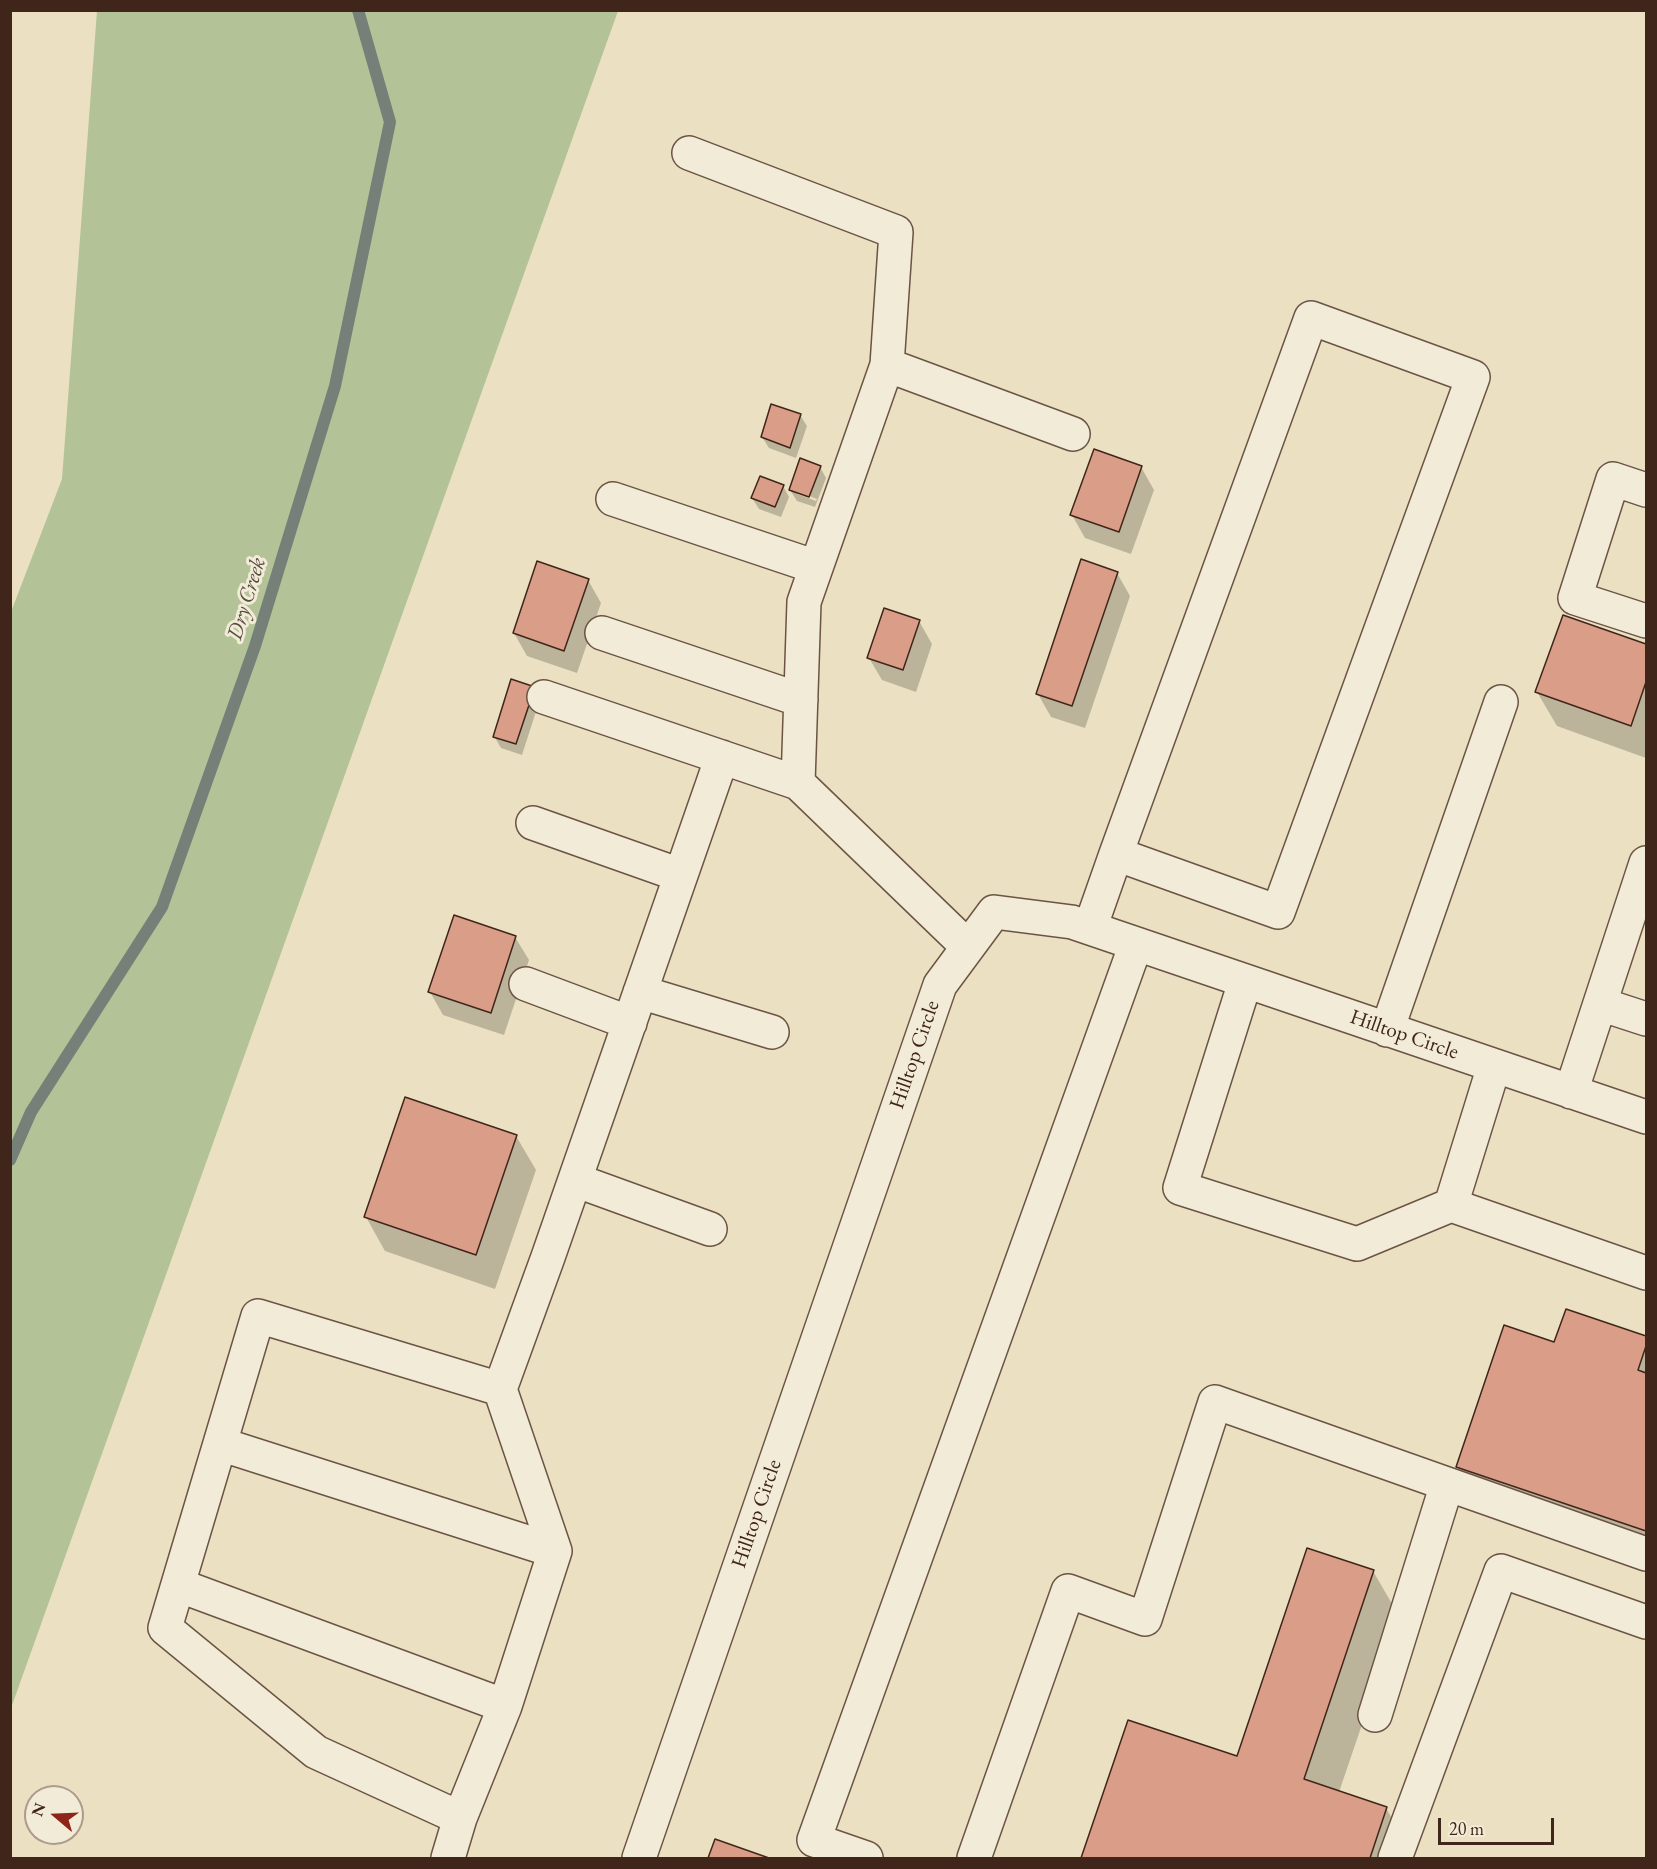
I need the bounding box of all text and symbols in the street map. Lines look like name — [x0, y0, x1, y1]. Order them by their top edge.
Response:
water label: Dry Creek — [222, 555, 272, 643]
street label: Hilltop Circle — [885, 997, 945, 1113]
street label: Hilltop Circle — [1346, 1005, 1462, 1065]
street label: Hilltop Circle — [727, 1456, 787, 1572]
north arrow — [24, 1785, 84, 1845]
text: N — [26, 1800, 50, 1819]
scale bar — [1441, 1806, 1556, 1844]
text: 20 m — [1449, 1817, 1484, 1840]

